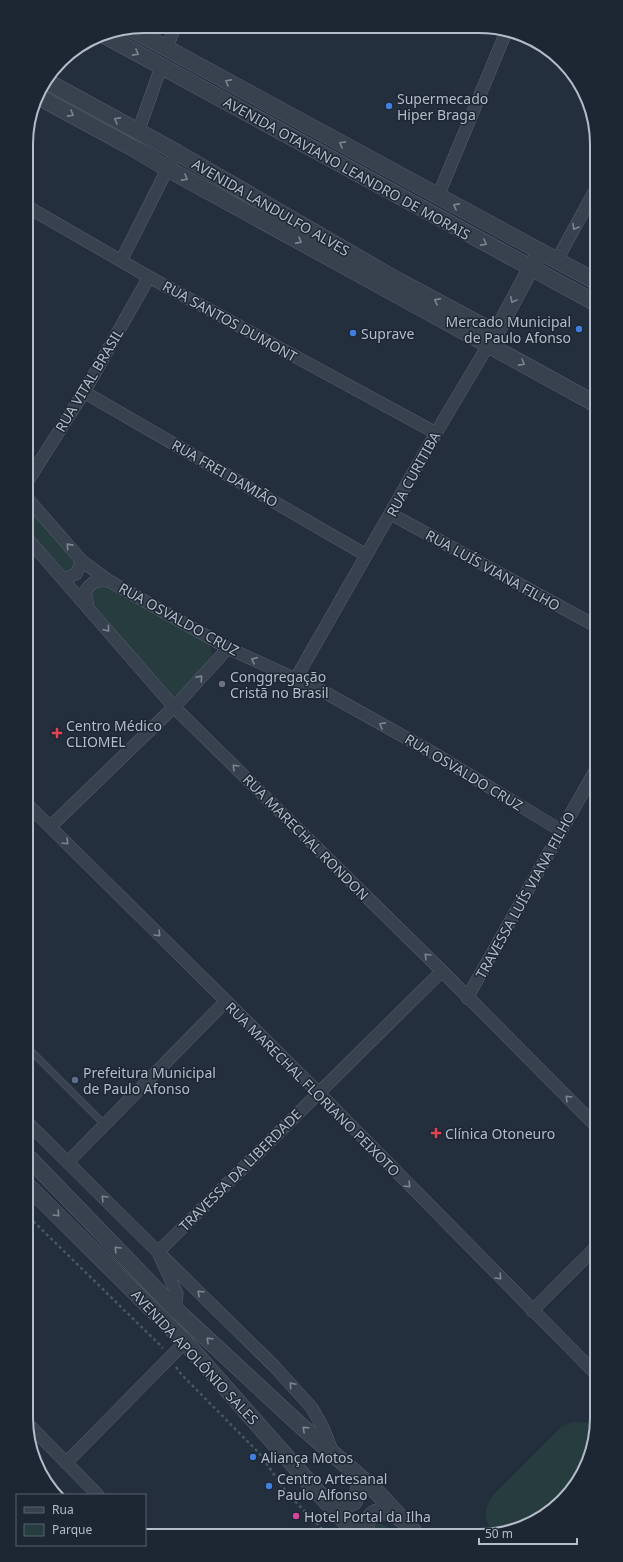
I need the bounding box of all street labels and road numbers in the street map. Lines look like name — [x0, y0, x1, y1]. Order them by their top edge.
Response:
street label: AVENIDA OTAVIANO LEANDRO DE MORAIS — [220, 92, 474, 244]
street label: AVENIDA LANDULFO ALVES — [189, 154, 353, 260]
street label: RUA SANTOS DUMONT — [159, 276, 301, 366]
street label: RUA VITAL BRASIL — [51, 325, 127, 435]
street label: RUA CURITIBA — [382, 428, 444, 520]
street label: RUA FREI DAMIÃO — [169, 435, 282, 511]
street label: RUA LUÍS VIANA FILHO — [422, 525, 564, 615]
street label: RUA OSVALDO CRUZ — [115, 578, 243, 660]
street label: RUA OSVALDO CRUZ — [401, 729, 527, 815]
street label: RUA MARECHAL RONDON — [239, 770, 373, 904]
street label: TRAVESSA LUÍS VIANA FILHO — [471, 808, 579, 982]
street label: RUA MARECHAL FLORIANO PEIXOTO — [222, 998, 404, 1180]
street label: TRAVESSA DA LIBERDADE — [175, 1105, 305, 1235]
street label: AVENIDA APOLÔNIO SALES — [127, 1285, 263, 1429]

